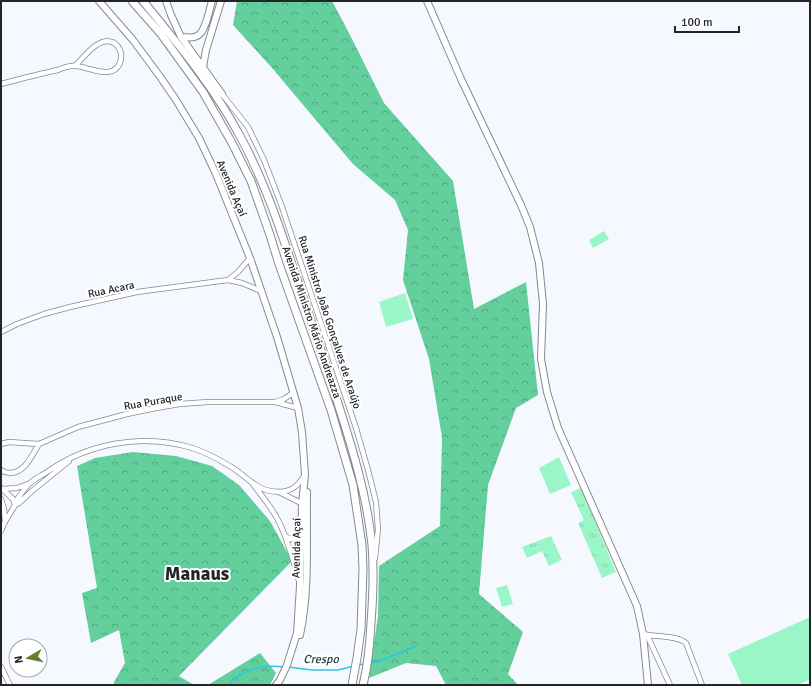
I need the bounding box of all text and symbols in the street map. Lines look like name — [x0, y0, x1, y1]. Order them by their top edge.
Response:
scale bar — [675, 8, 739, 34]
text: 100 m — [681, 15, 713, 30]
street label: Avenida Açaí — [214, 158, 249, 218]
street label: Rua Ministro João Gonçalves de Araújo — [295, 234, 364, 411]
street label: Avenida Ministro Mário Andreazza — [279, 244, 344, 400]
street label: Rua Acara — [87, 278, 136, 301]
street label: Rua Puraque — [123, 390, 183, 413]
street label: Avenida Açaí — [289, 518, 304, 578]
district label: Manaus — [165, 562, 229, 586]
north arrow — [8, 638, 48, 678]
water label: Crespo — [303, 652, 339, 667]
text: N — [12, 655, 26, 664]

